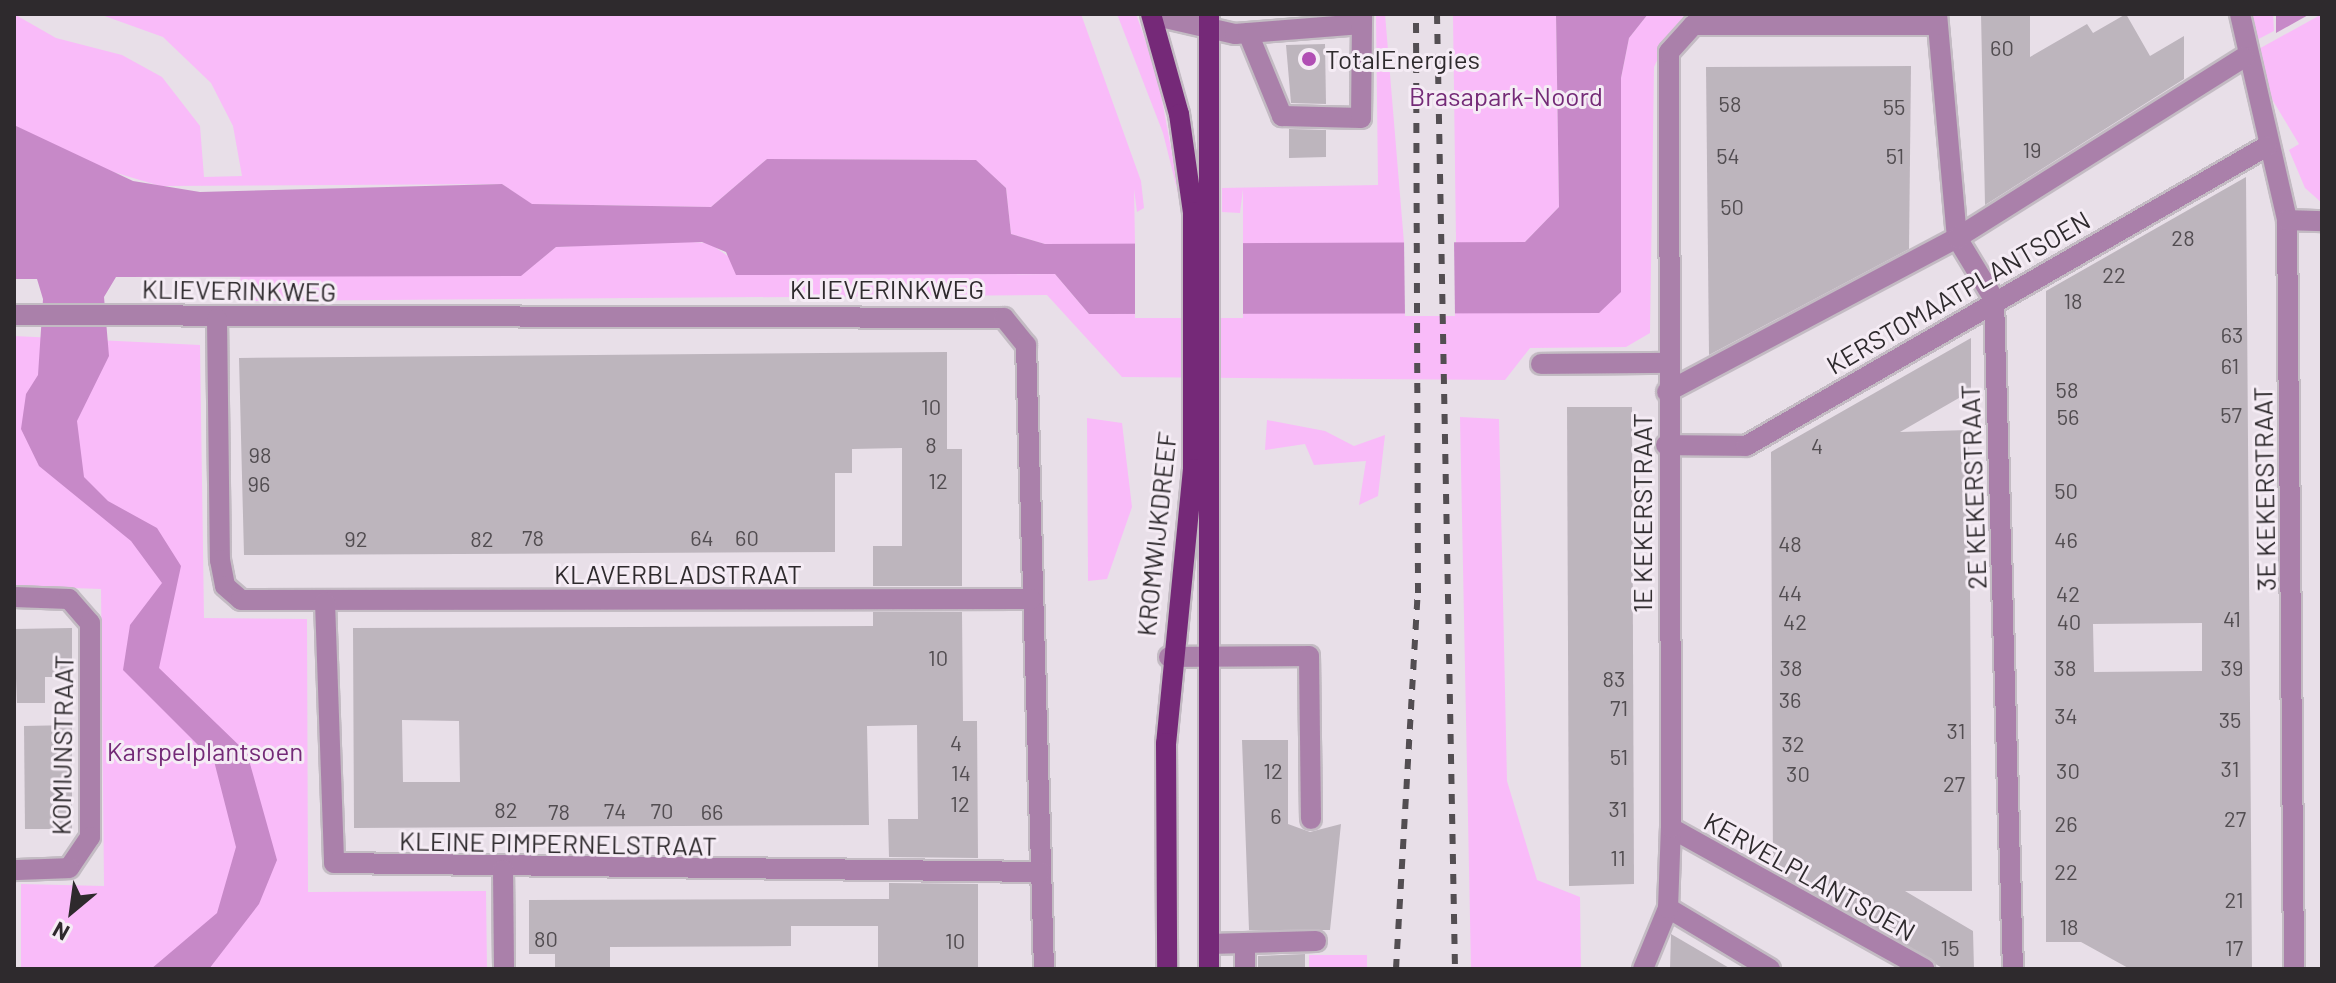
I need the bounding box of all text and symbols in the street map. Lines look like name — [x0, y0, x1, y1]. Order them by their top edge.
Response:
house number: 60 — [1990, 35, 2014, 61]
place label: TotalEnergies — [1325, 43, 1480, 75]
marker: TotalEnergies — [1300, 50, 1318, 68]
park label: Brasapark-Noord — [1409, 80, 1603, 112]
house number: 58 — [1719, 91, 1741, 117]
house number: 55 — [1883, 94, 1905, 120]
house number: 19 — [2022, 137, 2042, 163]
house number: 54 — [1716, 143, 1740, 169]
house number: 51 — [1886, 143, 1904, 169]
house number: 50 — [1720, 194, 1744, 220]
street label: KERSTOMAATPLANTSOEN — [1821, 204, 2095, 380]
house number: 28 — [2171, 225, 2195, 251]
house number: 22 — [2102, 262, 2126, 288]
street label: KLIEVERINKWEG — [142, 273, 336, 307]
street label: KLIEVERINKWEG — [790, 273, 984, 305]
house number: 18 — [2063, 288, 2083, 314]
house number: 63 — [2221, 322, 2243, 348]
house number: 61 — [2221, 353, 2239, 379]
house number: 58 — [2056, 377, 2078, 403]
street label: 2E KEKERSTRAAT — [1954, 384, 1992, 590]
street label: 3E KEKERSTRAAT — [2247, 387, 2281, 591]
house number: 10 — [921, 394, 941, 420]
house number: 57 — [2220, 402, 2242, 428]
house number: 56 — [2057, 404, 2079, 430]
street label: 1E KEKERSTRAAT — [1626, 413, 1658, 613]
street label: KROMWIJKDREEF — [1130, 430, 1182, 638]
house number: 8 — [925, 432, 937, 458]
house number: 4 — [1811, 433, 1823, 459]
house number: 98 — [249, 442, 271, 468]
house number: 12 — [928, 468, 948, 494]
house number: 96 — [248, 471, 270, 497]
house number: 50 — [2054, 478, 2078, 504]
house number: 78 — [522, 525, 544, 551]
house number: 64 — [690, 525, 714, 551]
house number: 60 — [735, 525, 759, 551]
house number: 92 — [344, 526, 368, 552]
house number: 82 — [470, 526, 494, 552]
house number: 46 — [2054, 527, 2078, 553]
house number: 48 — [1778, 531, 1802, 557]
street label: KLAVERBLADSTRAAT — [554, 558, 802, 590]
house number: 44 — [1778, 580, 1802, 606]
house number: 42 — [2056, 581, 2080, 607]
house number: 41 — [2223, 606, 2241, 632]
house number: 42 — [1783, 609, 1807, 635]
house number: 40 — [2057, 609, 2081, 635]
house number: 10 — [928, 645, 948, 671]
street label: KOMIJNSTRAAT — [45, 654, 79, 836]
house number: 38 — [1780, 655, 1802, 681]
house number: 38 — [2054, 655, 2076, 681]
house number: 39 — [2221, 655, 2243, 681]
house number: 83 — [1603, 666, 1625, 692]
house number: 36 — [1779, 687, 1801, 713]
house number: 71 — [1610, 695, 1628, 721]
house number: 34 — [2054, 703, 2078, 729]
house number: 35 — [2219, 707, 2241, 733]
house number: 31 — [1947, 718, 1965, 744]
house number: 4 — [950, 730, 962, 756]
house number: 32 — [1781, 731, 1805, 757]
park label: Karspelplantsoen — [107, 735, 303, 767]
house number: 51 — [1610, 744, 1628, 770]
house number: 31 — [2221, 756, 2239, 782]
house number: 12 — [1263, 758, 1283, 784]
house number: 30 — [2056, 758, 2080, 784]
house number: 14 — [951, 760, 971, 786]
house number: 30 — [1786, 761, 1810, 787]
house number: 27 — [1943, 771, 1965, 797]
house number: 12 — [950, 791, 970, 817]
house number: 31 — [1609, 796, 1627, 822]
house number: 82 — [494, 797, 518, 823]
house number: 74 — [604, 798, 626, 824]
house number: 70 — [651, 798, 673, 824]
house number: 78 — [548, 799, 570, 825]
house number: 66 — [701, 799, 723, 825]
house number: 6 — [1270, 803, 1282, 829]
street label: KERVELPLANTSOEN — [1699, 805, 1921, 947]
house number: 27 — [2224, 806, 2246, 832]
house number: 26 — [2054, 811, 2078, 837]
street label: KLEINE PIMPERNELSTRAAT — [399, 825, 717, 861]
house number: 11 — [1610, 845, 1626, 871]
house number: 22 — [2054, 859, 2078, 885]
north arrow — [32, 871, 112, 951]
house number: 21 — [2224, 887, 2244, 913]
house number: 18 — [2059, 914, 2079, 940]
text: N — [48, 917, 73, 947]
house number: 80 — [534, 926, 558, 952]
house number: 10 — [945, 928, 965, 954]
house number: 15 — [1940, 935, 1960, 961]
house number: 17 — [2225, 935, 2243, 961]

